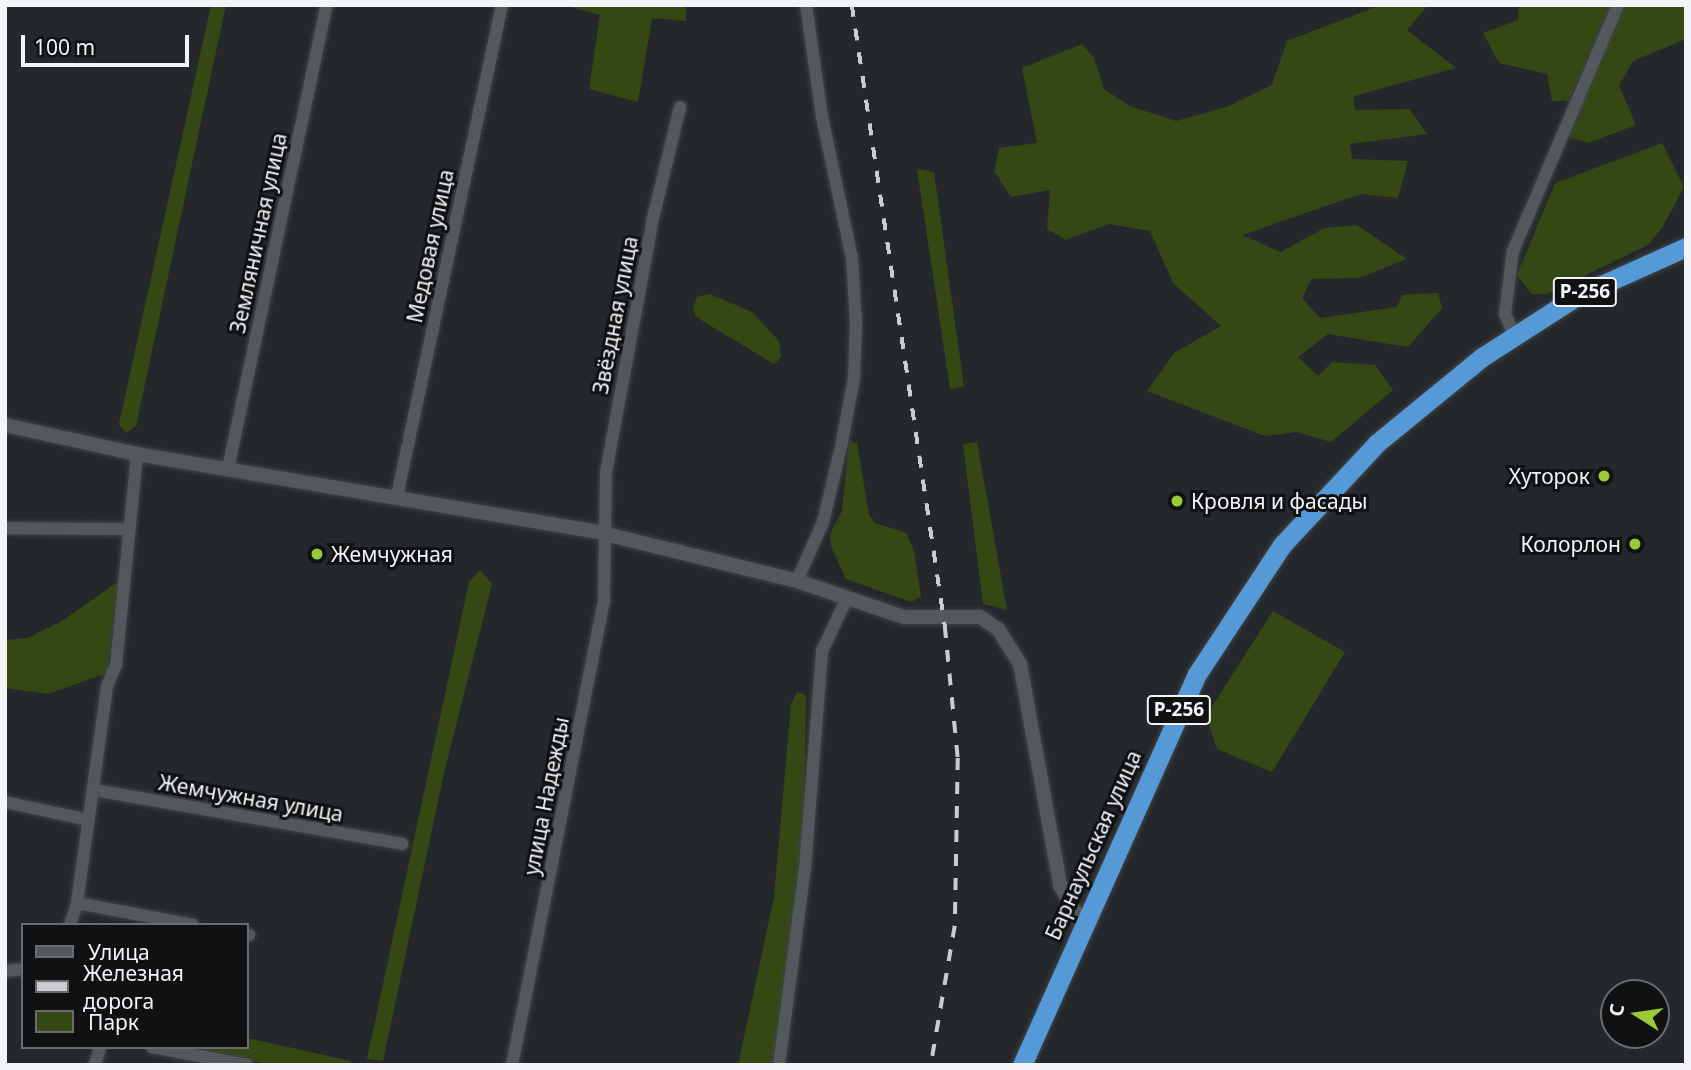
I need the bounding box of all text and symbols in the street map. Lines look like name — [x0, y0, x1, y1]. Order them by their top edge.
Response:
scale bar — [24, 21, 192, 65]
text: 100 m — [34, 33, 95, 61]
street label: Земляничная улица — [224, 130, 292, 336]
street label: Медовая улица — [401, 167, 459, 325]
street label: Звёздная улица — [587, 234, 643, 396]
road number: Р-256 — [1552, 276, 1618, 308]
place label: Хуторок — [1509, 463, 1590, 489]
marker: Хуторок — [1596, 468, 1612, 484]
place label: Кровля и фасады — [1191, 488, 1367, 514]
marker: Кровля и фасады — [1169, 493, 1185, 509]
place label: Колорлон — [1521, 531, 1621, 557]
marker: Колорлон — [1627, 536, 1643, 552]
place label: Жемчужная — [331, 541, 453, 567]
marker: Жемчужная — [309, 546, 325, 562]
road number: Р-256 — [1146, 694, 1212, 726]
street label: улица Надежды — [518, 715, 574, 877]
street label: Барнаульская улица — [1040, 746, 1146, 944]
street label: Жемчужная улица — [157, 769, 345, 827]
legend — [21, 923, 248, 1049]
text: Улица — [88, 938, 150, 966]
text: Железная дорога — [83, 959, 184, 1015]
north arrow — [1600, 979, 1670, 1049]
text: С — [1602, 1001, 1630, 1019]
text: Парк — [88, 1008, 139, 1036]

